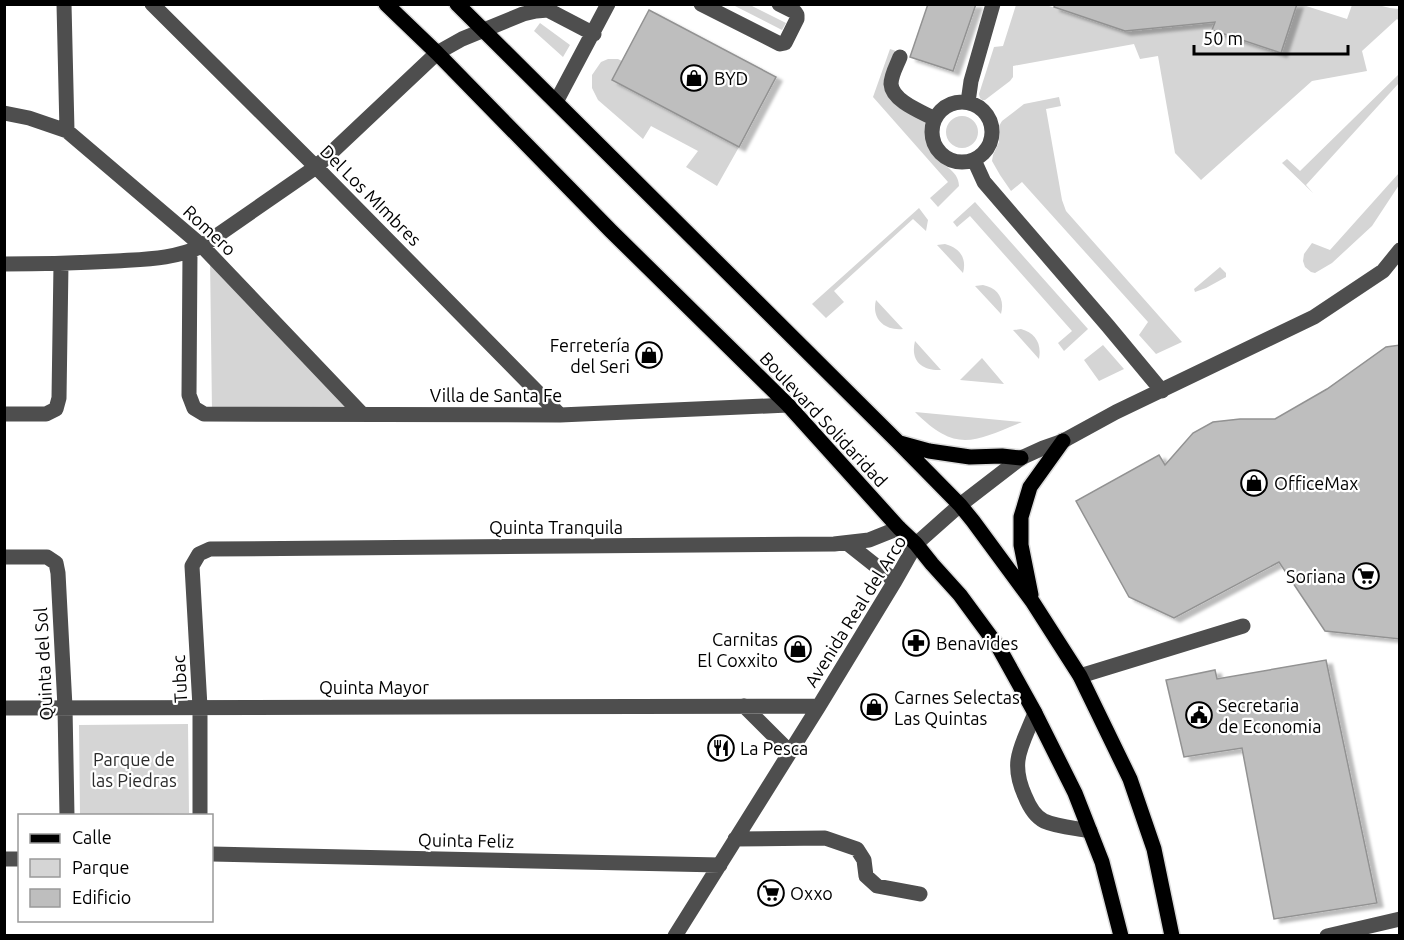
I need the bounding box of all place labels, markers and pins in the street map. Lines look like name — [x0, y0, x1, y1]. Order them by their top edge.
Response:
shop icon: BYD — [679, 63, 709, 93]
place label: BYD — [714, 68, 748, 88]
place label: Ferretería del Seri — [550, 335, 630, 376]
shop icon: Ferretería del Seri — [634, 340, 664, 370]
shop icon: OfficeMax — [1239, 468, 1269, 498]
place label: OfficeMax — [1274, 473, 1358, 493]
supermarket icon: Soriana — [1351, 561, 1381, 591]
place label: Soriana — [1286, 566, 1346, 586]
pharmacy icon: Benavides — [901, 628, 931, 658]
place label: Carnitas El Coxxito — [697, 629, 778, 670]
place label: Benavides — [936, 633, 1019, 653]
shop icon: Carnitas El Coxxito — [783, 634, 813, 664]
place label: Carnes Selectas Las Quintas — [894, 687, 1020, 729]
shop icon: Carnes Selectas Las Quintas — [859, 692, 889, 722]
place label: Secretaria de Economia — [1218, 695, 1321, 736]
public building icon: Secretaria de Economia — [1184, 700, 1214, 730]
restaurant icon: La Pesca — [706, 733, 736, 763]
place label: La Pesca — [740, 738, 808, 758]
supermarket icon: Oxxo — [756, 878, 786, 908]
place label: Oxxo — [790, 883, 833, 903]

